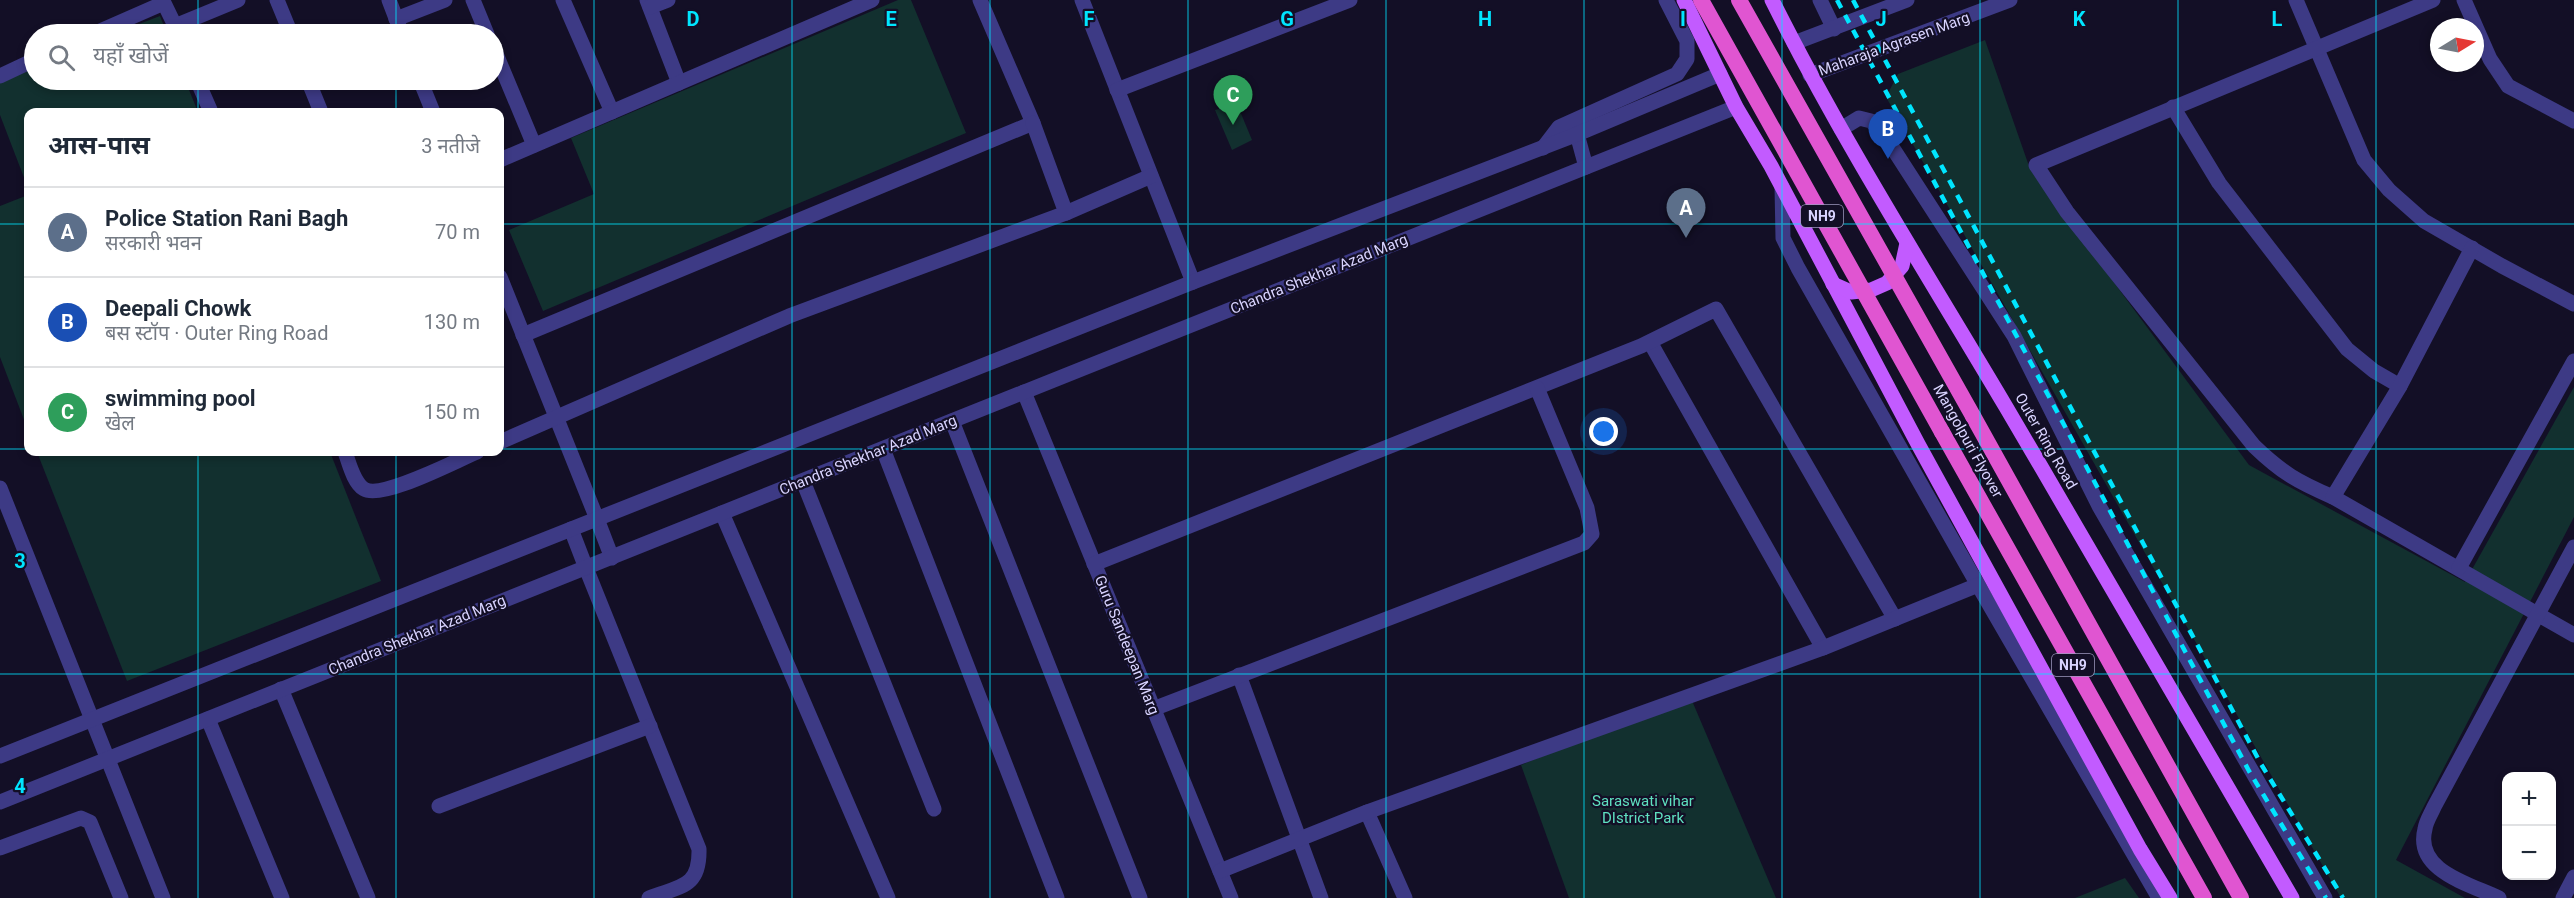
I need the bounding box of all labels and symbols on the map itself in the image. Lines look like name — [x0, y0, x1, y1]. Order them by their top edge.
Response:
text: D — [687, 7, 700, 31]
text: E — [885, 7, 897, 31]
text: F — [1084, 7, 1095, 31]
text: G — [1280, 7, 1294, 31]
text: H — [1478, 7, 1492, 31]
text: I — [1680, 7, 1686, 31]
text: J — [1875, 7, 1887, 31]
text: K — [2073, 7, 2086, 31]
text: L — [2272, 7, 2283, 31]
street label: Maharaja Agrasen Marg — [1816, 8, 1972, 80]
north arrow — [2430, 18, 2484, 72]
pin: C — [1214, 76, 1252, 125]
pin: B — [1868, 110, 1908, 159]
pin: A — [1666, 188, 1706, 238]
road number: NH9 — [1801, 205, 1843, 227]
street label: Chandra Shekhar Azad Marg — [1228, 230, 1410, 318]
street label: Mangolpuri Flyover — [1929, 381, 2007, 501]
street label: Outer Ring Road — [2011, 390, 2081, 492]
street label: Chandra Shekhar Azad Marg — [777, 411, 959, 499]
your location — [1589, 417, 1618, 446]
text: 3 — [14, 549, 26, 573]
street label: Guru Sandeepan Marg — [1091, 573, 1163, 717]
street label: Chandra Shekhar Azad Marg — [326, 591, 508, 679]
road number: NH9 — [2052, 654, 2094, 676]
text: 4 — [14, 774, 26, 798]
park label: Saraswati vihar DIstrict Park — [1592, 792, 1694, 827]

